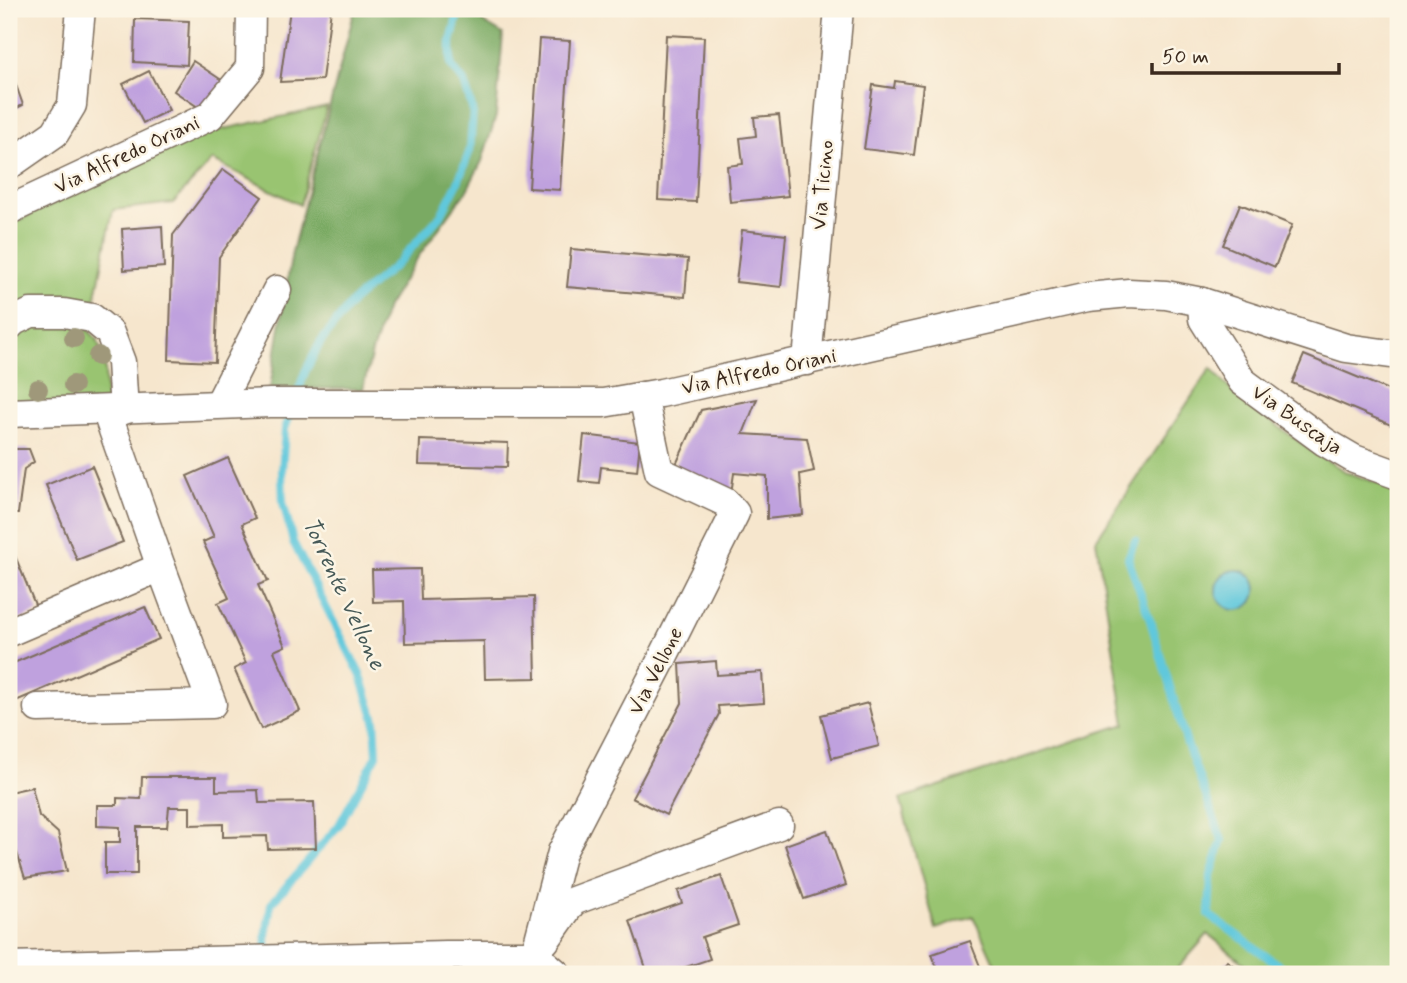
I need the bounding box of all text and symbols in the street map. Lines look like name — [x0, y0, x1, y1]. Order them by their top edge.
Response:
scale bar — [1152, 32, 1339, 76]
text: 50 m — [1162, 43, 1209, 71]
street label: Via Alfredo Oriani — [50, 109, 205, 201]
street label: Via Ticino — [805, 139, 841, 231]
street label: Via Alfredo Oriani — [679, 342, 839, 402]
street label: Via Buscaja — [1246, 378, 1348, 462]
water label: Torrente Vellone — [294, 513, 392, 675]
street label: Via Vellone — [622, 622, 690, 720]

